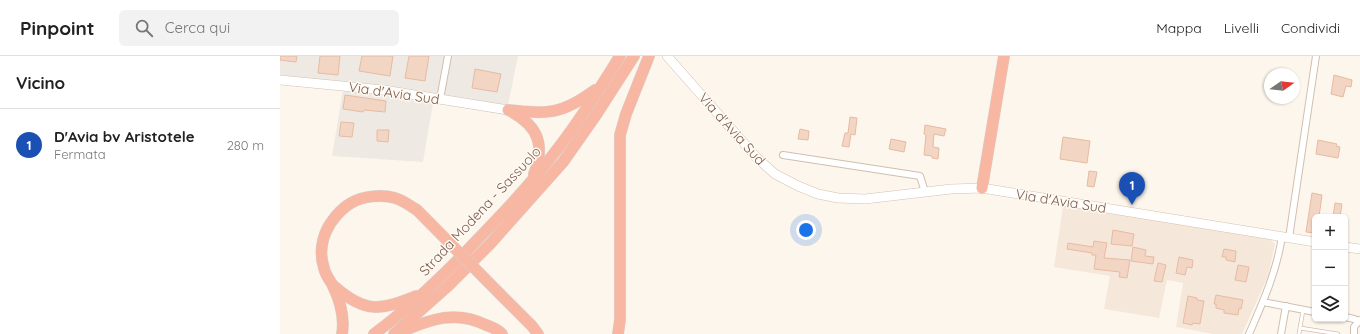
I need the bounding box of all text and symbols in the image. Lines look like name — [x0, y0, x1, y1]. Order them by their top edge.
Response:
search box — [119, 10, 399, 46]
text: Pinpoint — [20, 16, 95, 40]
icon: search — [133, 17, 155, 39]
text: Cerca qui — [165, 18, 230, 37]
text: Mappa — [1156, 19, 1202, 37]
text: Livelli — [1224, 19, 1259, 37]
text: Condividi — [1281, 19, 1340, 37]
north arrow — [1264, 68, 1300, 104]
text: Vicino — [16, 72, 65, 93]
street label: Via d'Avia Sud — [347, 78, 441, 108]
street label: Via d'Avia Sud — [695, 89, 769, 169]
text: D'Avia bv Aristotele — [54, 127, 195, 146]
text: 1 — [26, 137, 32, 153]
text: 280 m — [227, 137, 264, 153]
street label: Strada Modena - Sassuolo — [415, 142, 545, 280]
text: Fermata — [54, 146, 106, 162]
pin: 1 — [1119, 172, 1145, 205]
street label: Via d'Avia Sud — [1014, 185, 1108, 217]
map controls — [1312, 214, 1348, 322]
button: + — [1312, 214, 1348, 250]
your location — [796, 220, 816, 240]
button: − — [1312, 250, 1348, 286]
button: layers — [1312, 286, 1348, 322]

